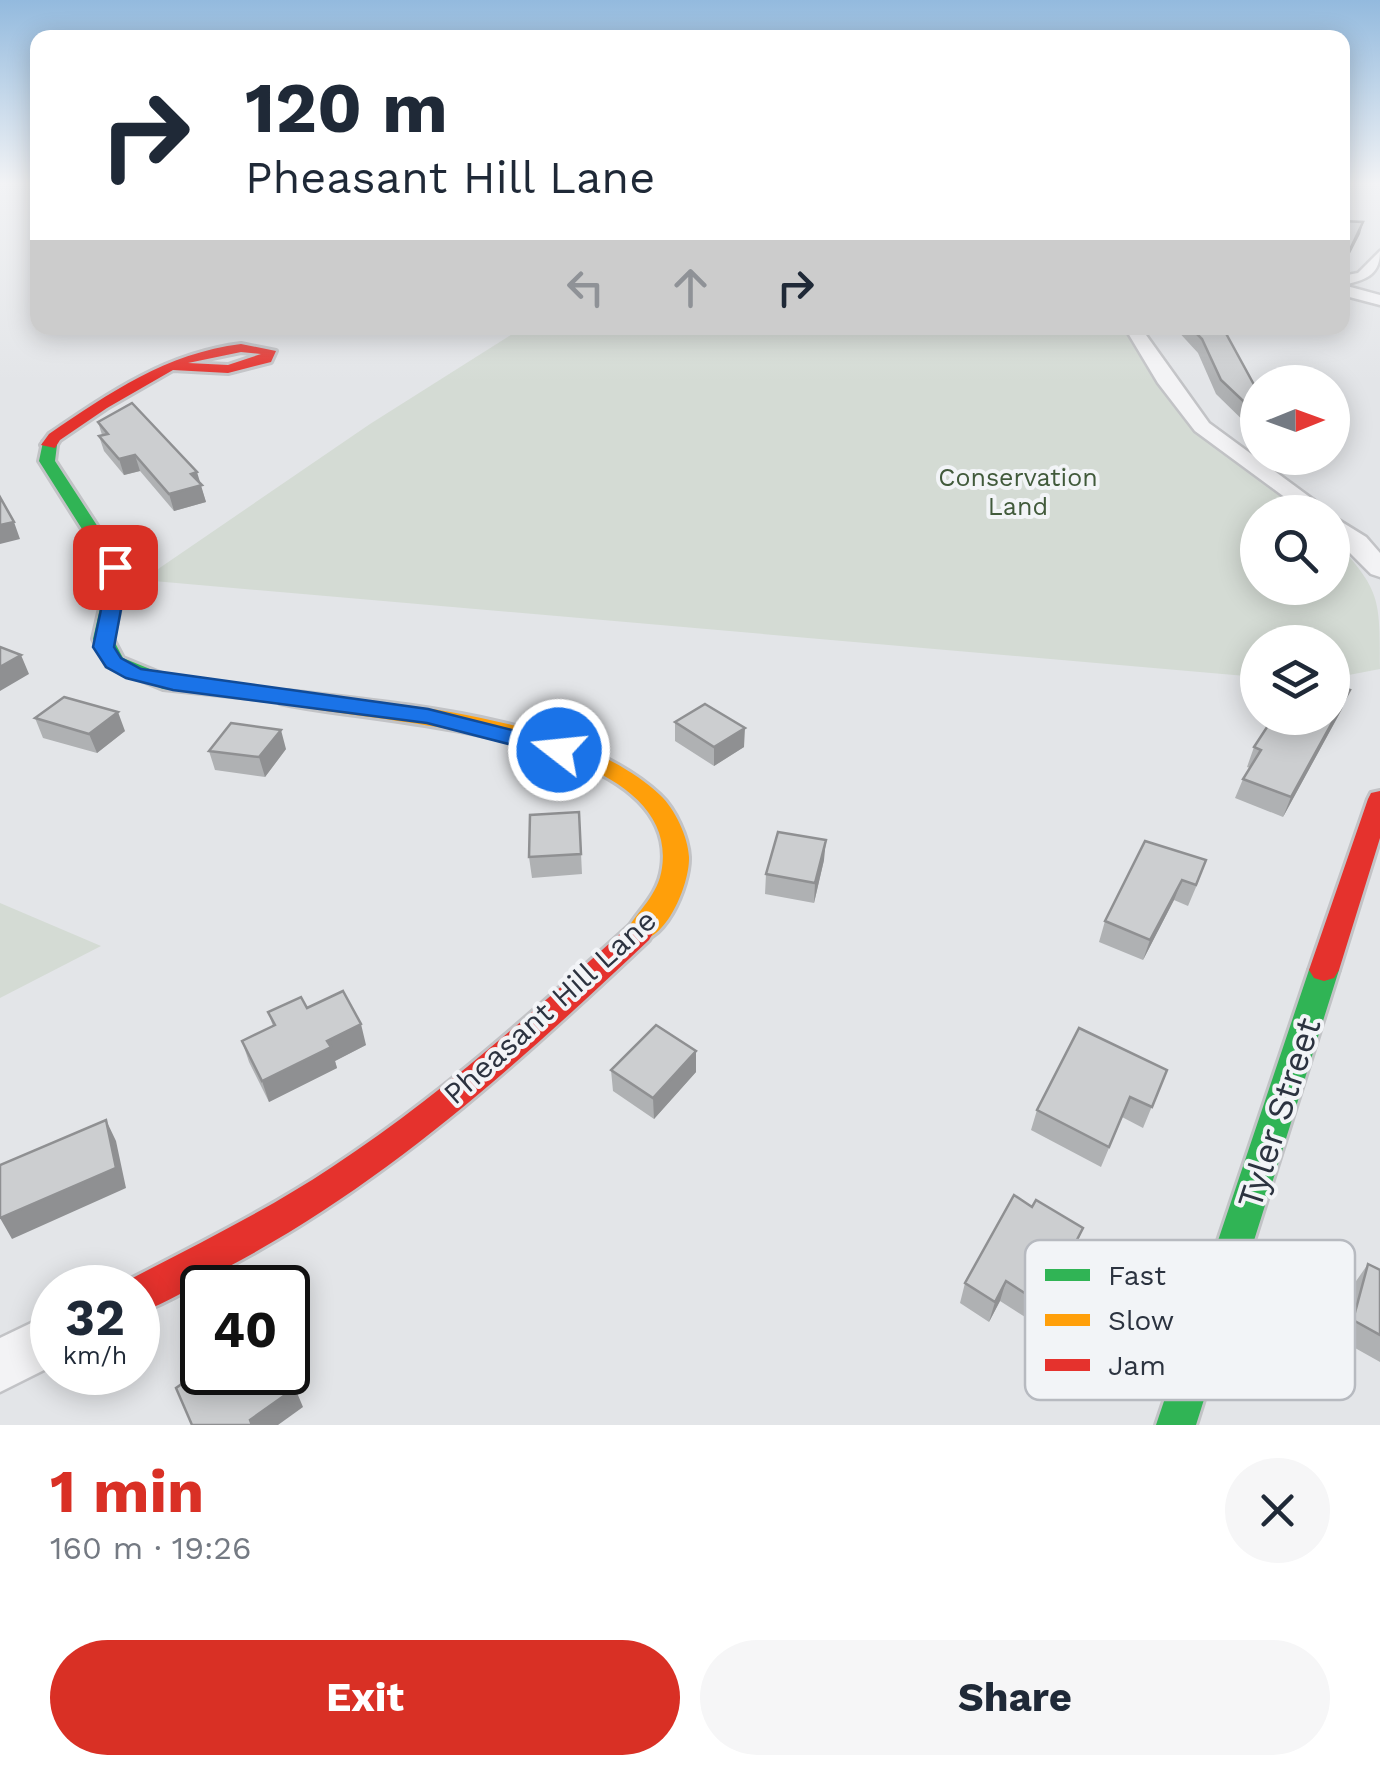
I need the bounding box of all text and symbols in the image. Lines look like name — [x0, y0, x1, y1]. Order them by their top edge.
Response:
text: 120 m — [245, 67, 448, 149]
icon: right — [80, 70, 210, 200]
text: Pheasant Hill Lane — [245, 151, 655, 204]
icon: left — [558, 260, 613, 315]
icon: ahead — [663, 260, 718, 315]
icon: right — [768, 260, 823, 315]
north arrow — [1240, 365, 1350, 475]
map controls — [1240, 365, 1350, 735]
park label: Conservation Land — [938, 463, 1098, 521]
button: search — [1240, 495, 1350, 605]
pin — [73, 525, 158, 610]
icon: arrive — [88, 540, 143, 595]
button: layers — [1240, 625, 1350, 735]
position arrow — [507, 698, 611, 802]
street label: Pheasant Hill Lane — [436, 902, 663, 1111]
street label: Tyler Street — [1228, 1012, 1330, 1214]
legend — [1025, 1240, 1355, 1400]
text: Fast — [1108, 1259, 1166, 1292]
speed limit sign: 40 — [180, 1265, 310, 1395]
text: 32 — [65, 1288, 125, 1347]
text: Slow — [1108, 1304, 1174, 1337]
text: km/h — [63, 1341, 127, 1370]
text: Jam — [1108, 1349, 1166, 1382]
text: 1 min — [50, 1456, 204, 1527]
button: close — [1225, 1458, 1330, 1563]
text: 160 m · 19:26 — [50, 1529, 251, 1567]
button: Exit — [50, 1640, 680, 1755]
button: Share — [700, 1640, 1330, 1755]

